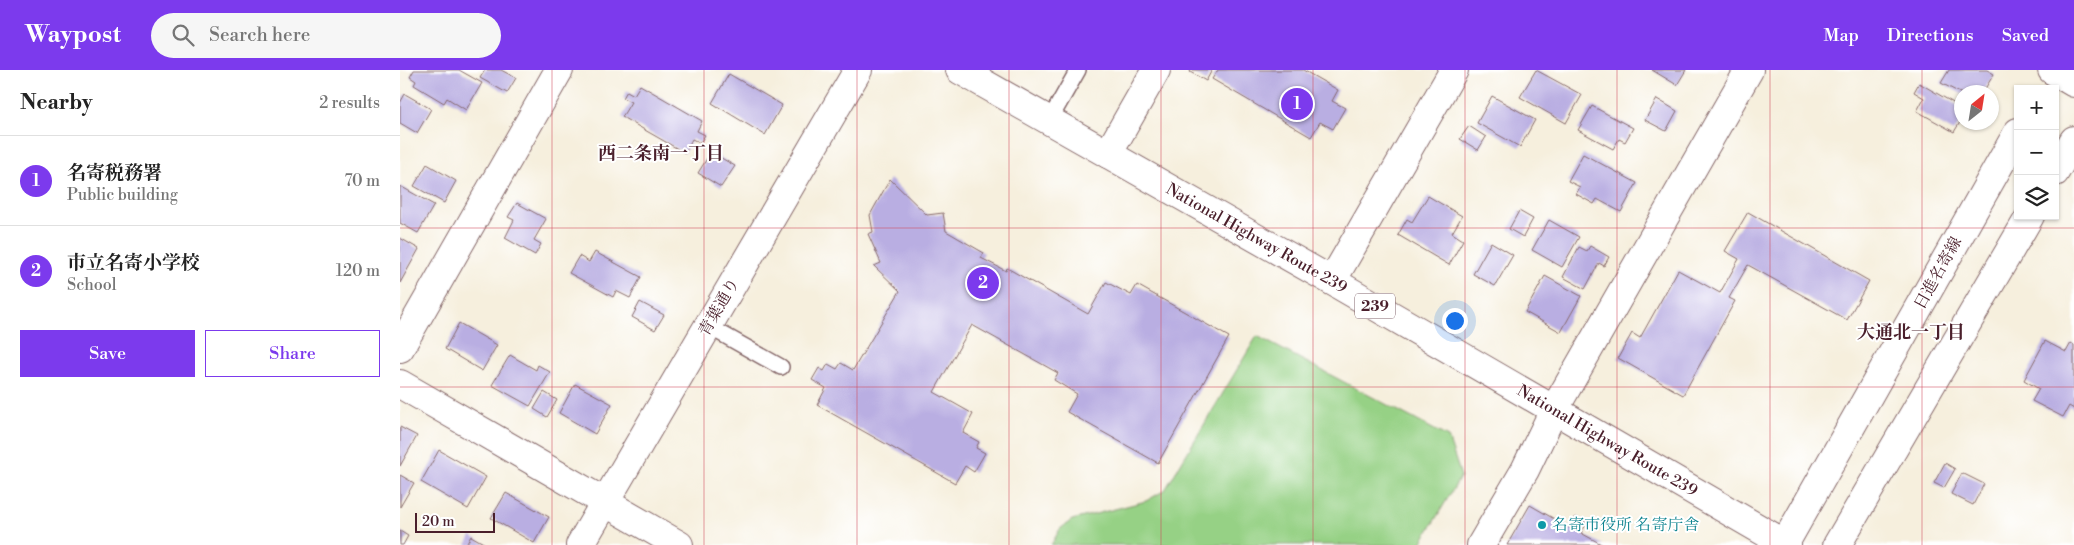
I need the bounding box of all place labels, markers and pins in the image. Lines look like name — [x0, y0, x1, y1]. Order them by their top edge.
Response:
pin: 1 — [1281, 85, 1313, 123]
pin: 2 — [967, 264, 999, 302]
place label: 名寄市役所 名寄庁舎 — [1552, 515, 1699, 535]
marker: 名寄市役所 名寄庁舎 — [1536, 519, 1548, 531]

